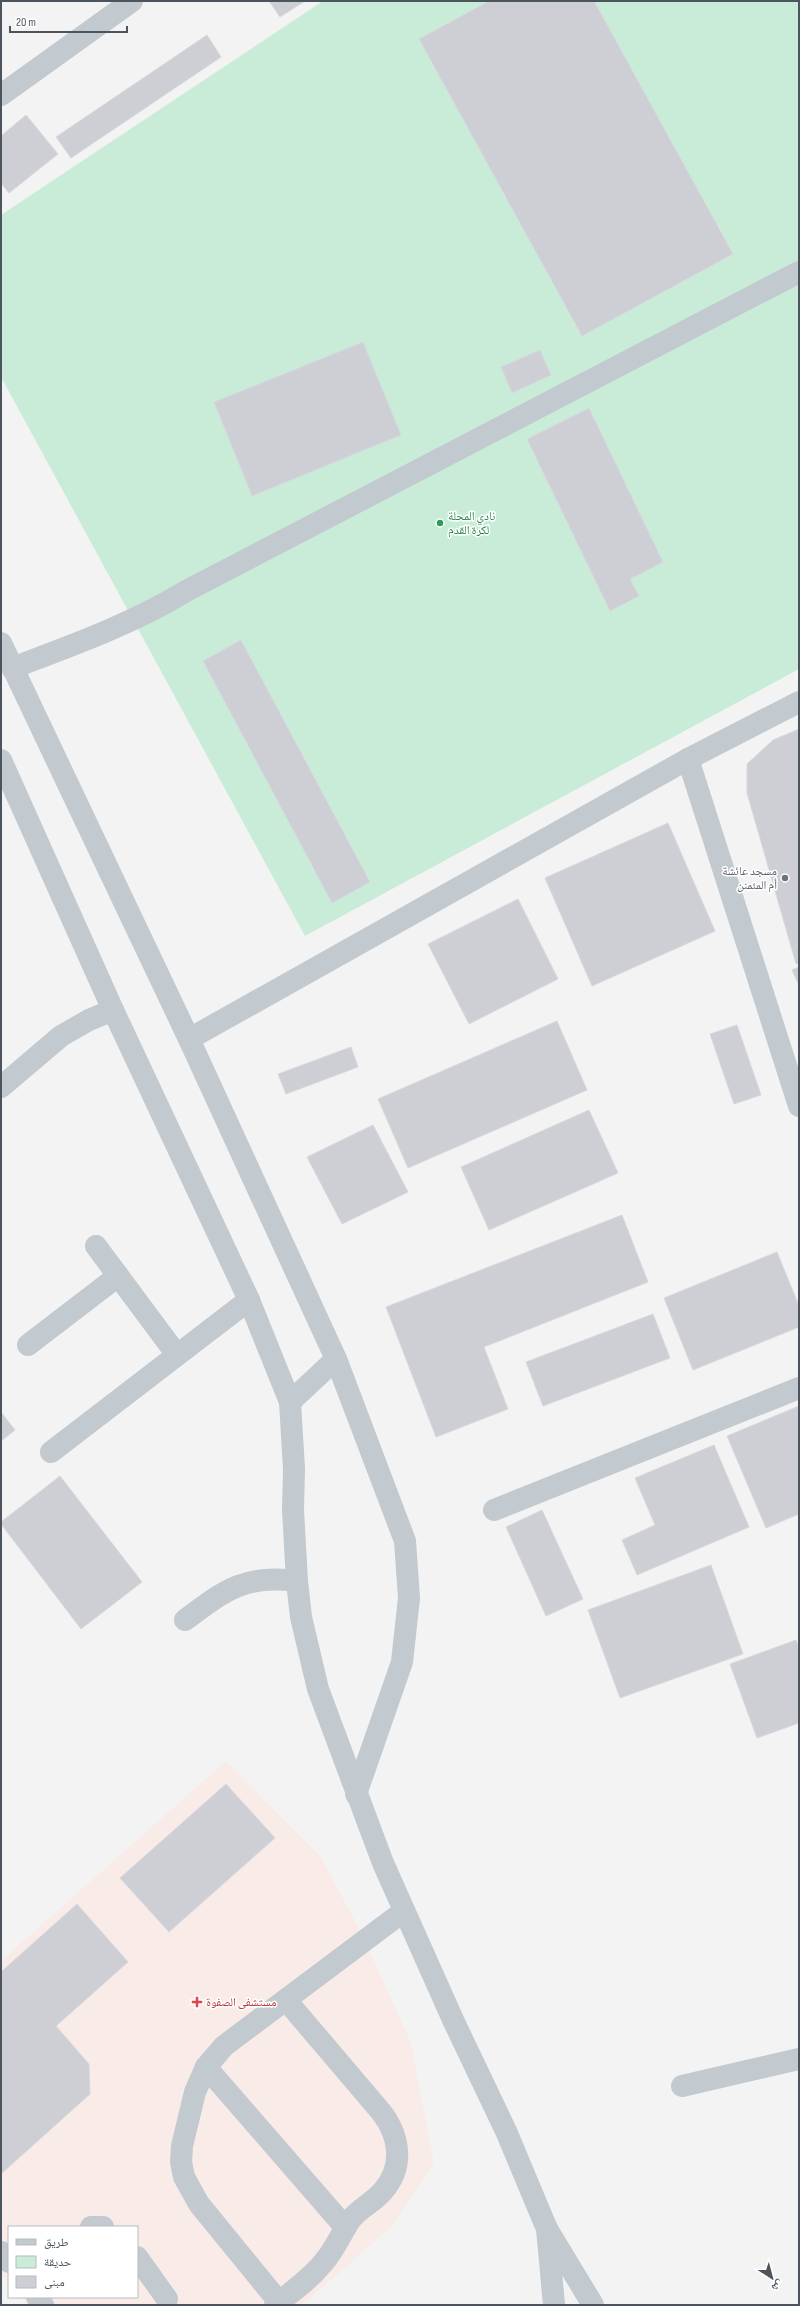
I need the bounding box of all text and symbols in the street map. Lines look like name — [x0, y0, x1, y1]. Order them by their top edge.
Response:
scale bar — [10, 8, 127, 34]
text: 20 m — [16, 15, 36, 30]
place label: نادي المحلة لكرة القدم — [448, 509, 495, 538]
marker: نادي المحلة لكرة القدم — [435, 518, 445, 528]
place label: مسجد عائشة أم المئمنن — [722, 864, 777, 893]
marker: مسجد عائشة أم المئمنن — [780, 873, 790, 883]
place label: مستشفى الصفوة — [206, 1995, 276, 2010]
marker: مستشفى الصفوة — [191, 1996, 203, 2008]
legend — [8, 2226, 138, 2298]
text: طريق — [44, 2235, 69, 2250]
text: حديقة — [44, 2255, 72, 2270]
north arrow — [752, 2258, 792, 2298]
text: مبنى — [44, 2275, 65, 2290]
text: ش — [768, 2276, 786, 2295]

